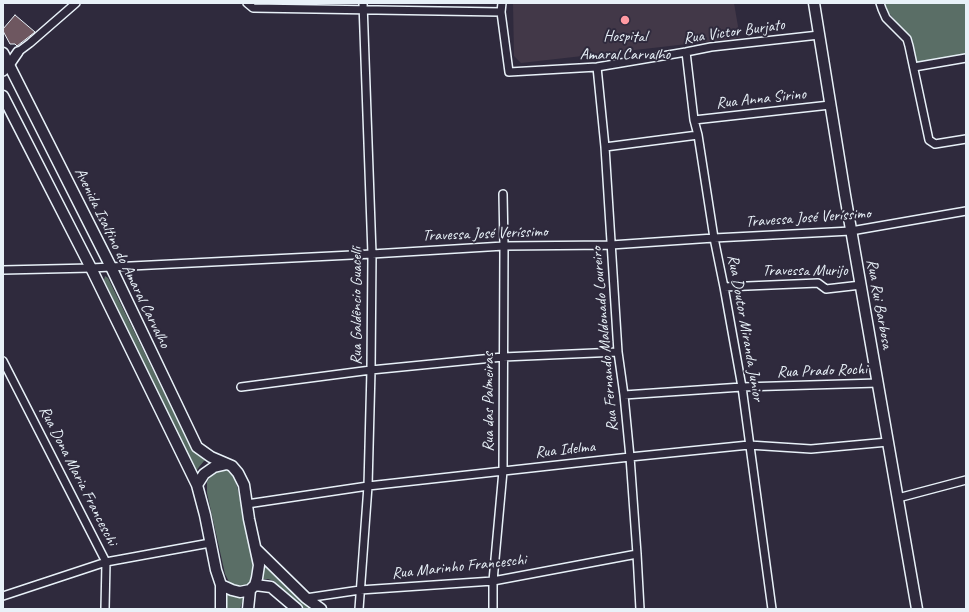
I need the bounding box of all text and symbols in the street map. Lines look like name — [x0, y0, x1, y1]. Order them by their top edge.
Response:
marker: Hospital Amaral Carvalho — [619, 14, 631, 26]
street label: Rua Victor Burjato — [682, 15, 786, 49]
place label: Hospital Amaral Carvalho — [580, 27, 670, 65]
street label: Rua Anna Sirino — [715, 85, 807, 113]
street label: Avenida Isaltino do Amaral Carvalho — [70, 165, 174, 351]
street label: Travessa José Veríssimo — [745, 204, 871, 232]
street label: Travessa José Veríssimo — [422, 222, 548, 246]
street label: Rua Fernando Maldonado Loureiro — [587, 246, 623, 432]
street label: Rua Galdêncio Guacelli — [347, 247, 367, 365]
street label: Rua Doutor Miranda Junior — [723, 253, 767, 403]
street label: Rua Rui Barbosa — [862, 258, 896, 350]
street label: Travessa Murijo — [762, 261, 848, 281]
street label: Rua das Palmeiras — [479, 352, 499, 452]
street label: Rua Prado Rochi — [777, 360, 867, 382]
street label: Rua Dona Maria Franceschi — [34, 403, 122, 549]
street label: Rua Idelma — [534, 437, 596, 463]
street label: Rua Marinho Franceschi — [391, 550, 527, 584]

